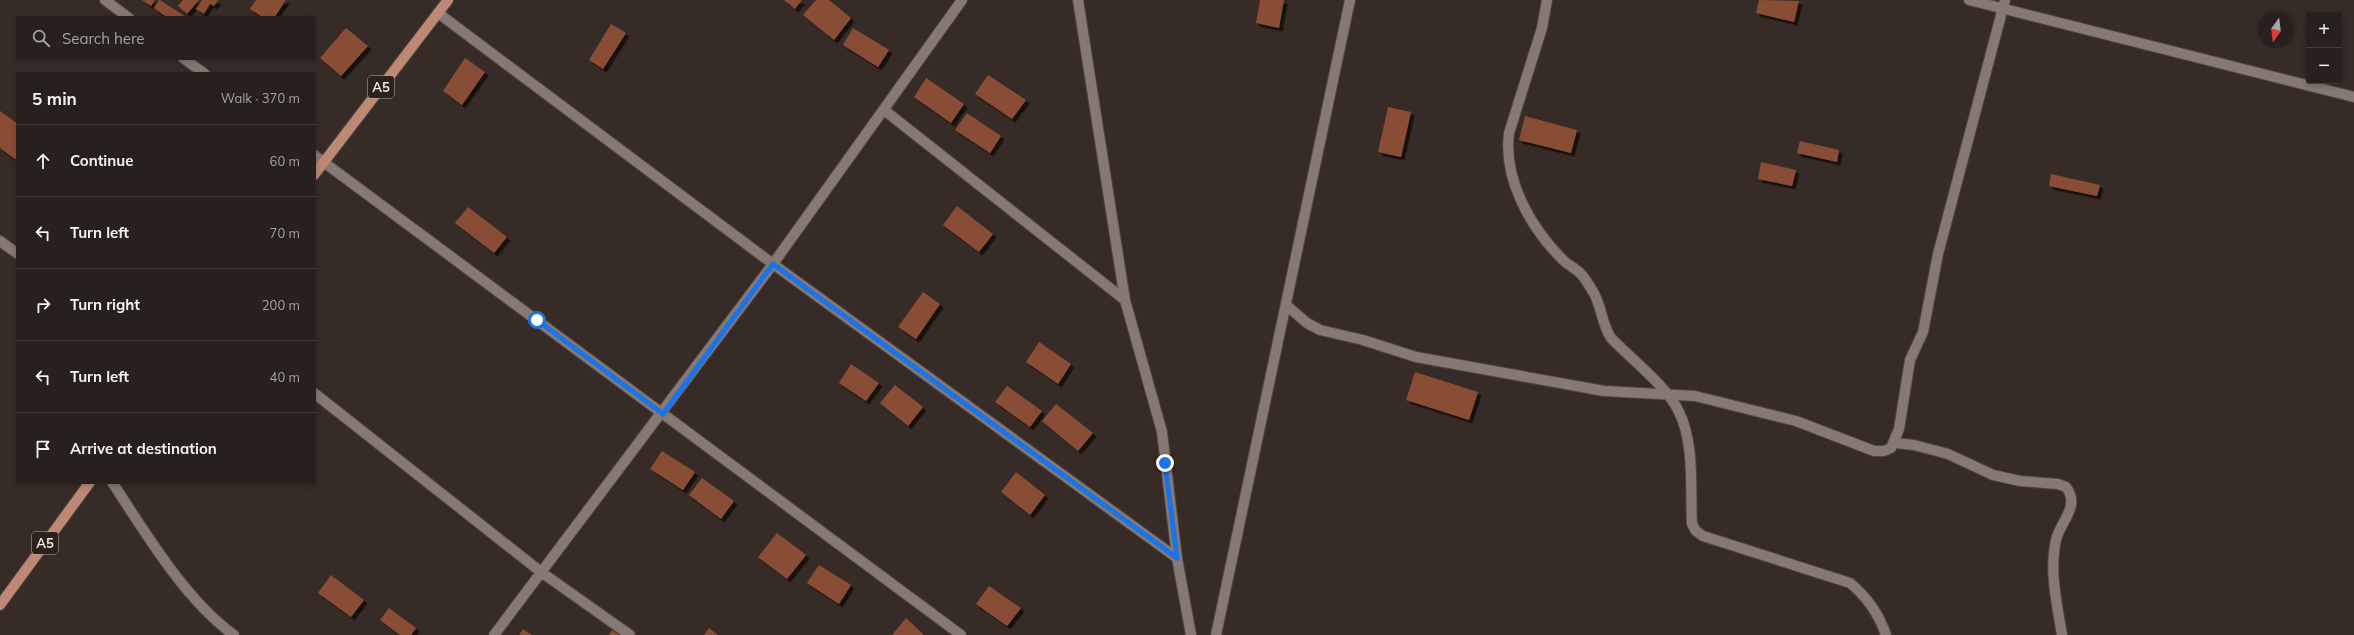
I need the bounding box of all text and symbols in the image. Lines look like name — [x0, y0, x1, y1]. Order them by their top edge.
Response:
north arrow — [2258, 12, 2294, 48]
map controls — [2306, 12, 2342, 84]
button: + — [2306, 12, 2342, 48]
search box — [16, 16, 316, 60]
icon: search — [30, 27, 52, 49]
text: Search here — [62, 29, 144, 48]
button: − — [2306, 48, 2342, 84]
road number: A5 — [368, 76, 394, 98]
text: 5 min — [32, 88, 77, 109]
text: Walk · 370 m — [221, 90, 300, 106]
icon: ahead — [32, 150, 54, 172]
text: Continue — [70, 151, 133, 170]
text: 60 m — [270, 153, 300, 169]
icon: left — [32, 222, 54, 244]
text: Turn left — [70, 223, 129, 242]
text: 70 m — [270, 225, 300, 241]
icon: right — [32, 294, 54, 316]
text: Turn right — [70, 295, 140, 314]
text: 200 m — [262, 297, 300, 313]
route start — [528, 311, 546, 329]
icon: left — [32, 366, 54, 388]
text: Turn left — [70, 367, 129, 386]
text: 40 m — [270, 369, 300, 385]
icon: arrive — [32, 438, 54, 460]
text: Arrive at destination — [70, 439, 217, 458]
route end — [1156, 454, 1174, 472]
road number: A5 — [32, 532, 58, 554]

